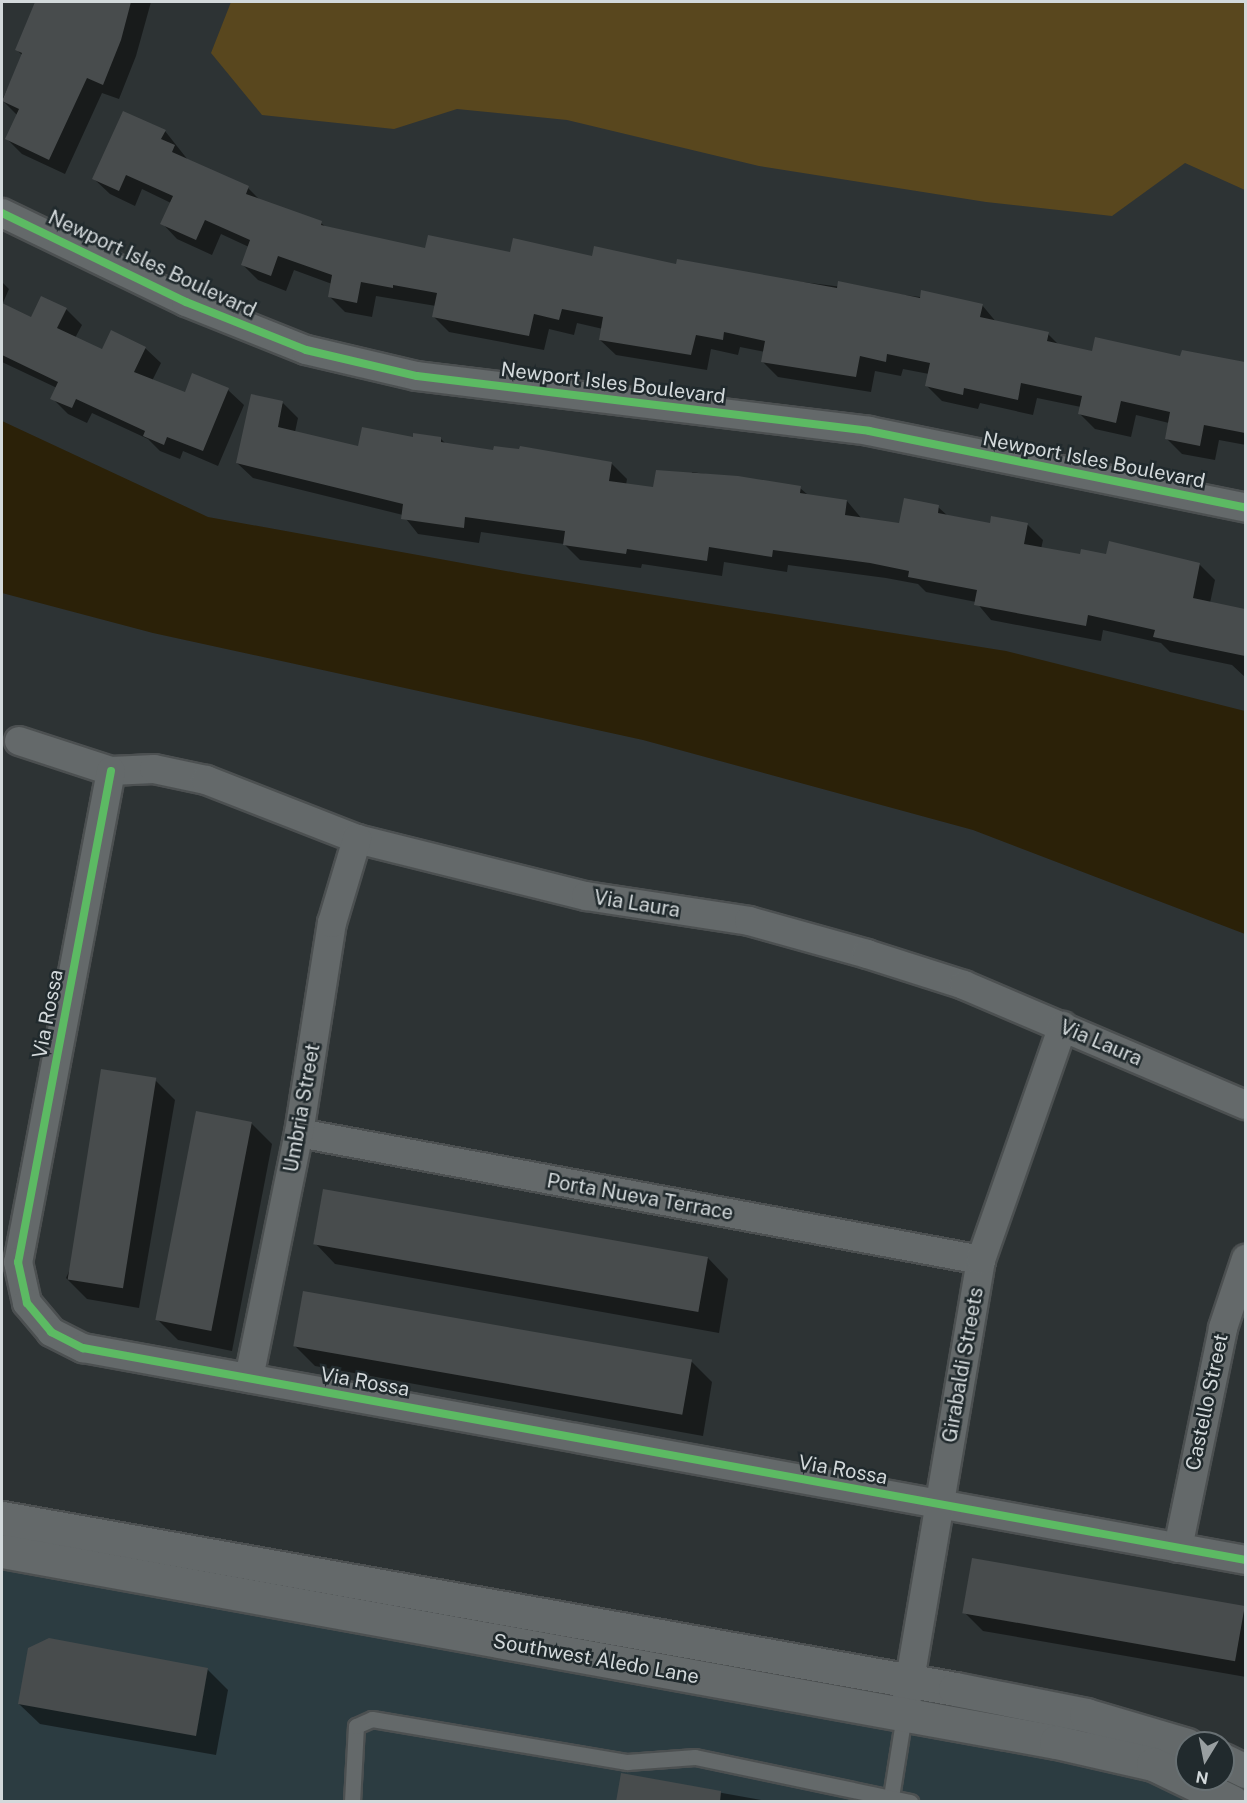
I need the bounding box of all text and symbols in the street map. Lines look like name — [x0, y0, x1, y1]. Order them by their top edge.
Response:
street label: Newport Isles Boulevard — [44, 205, 260, 323]
street label: Newport Isles Boulevard — [499, 357, 727, 409]
street label: Newport Isles Boulevard — [981, 427, 1207, 493]
street label: Via Laura — [592, 885, 682, 923]
street label: Via Rossa — [28, 968, 68, 1060]
street label: Via Laura — [1056, 1015, 1146, 1071]
street label: Umbria Street — [279, 1042, 325, 1174]
street label: Porta Nueva Terrace — [545, 1169, 735, 1225]
street label: Girabaldi Streets — [938, 1286, 988, 1444]
street label: Castello Street — [1181, 1331, 1233, 1473]
street label: Via Rossa — [319, 1362, 411, 1402]
street label: Via Rossa — [797, 1450, 889, 1490]
street label: Southwest Aledo Lane — [491, 1629, 701, 1689]
north arrow — [1175, 1731, 1235, 1791]
text: N — [1194, 1767, 1210, 1788]

